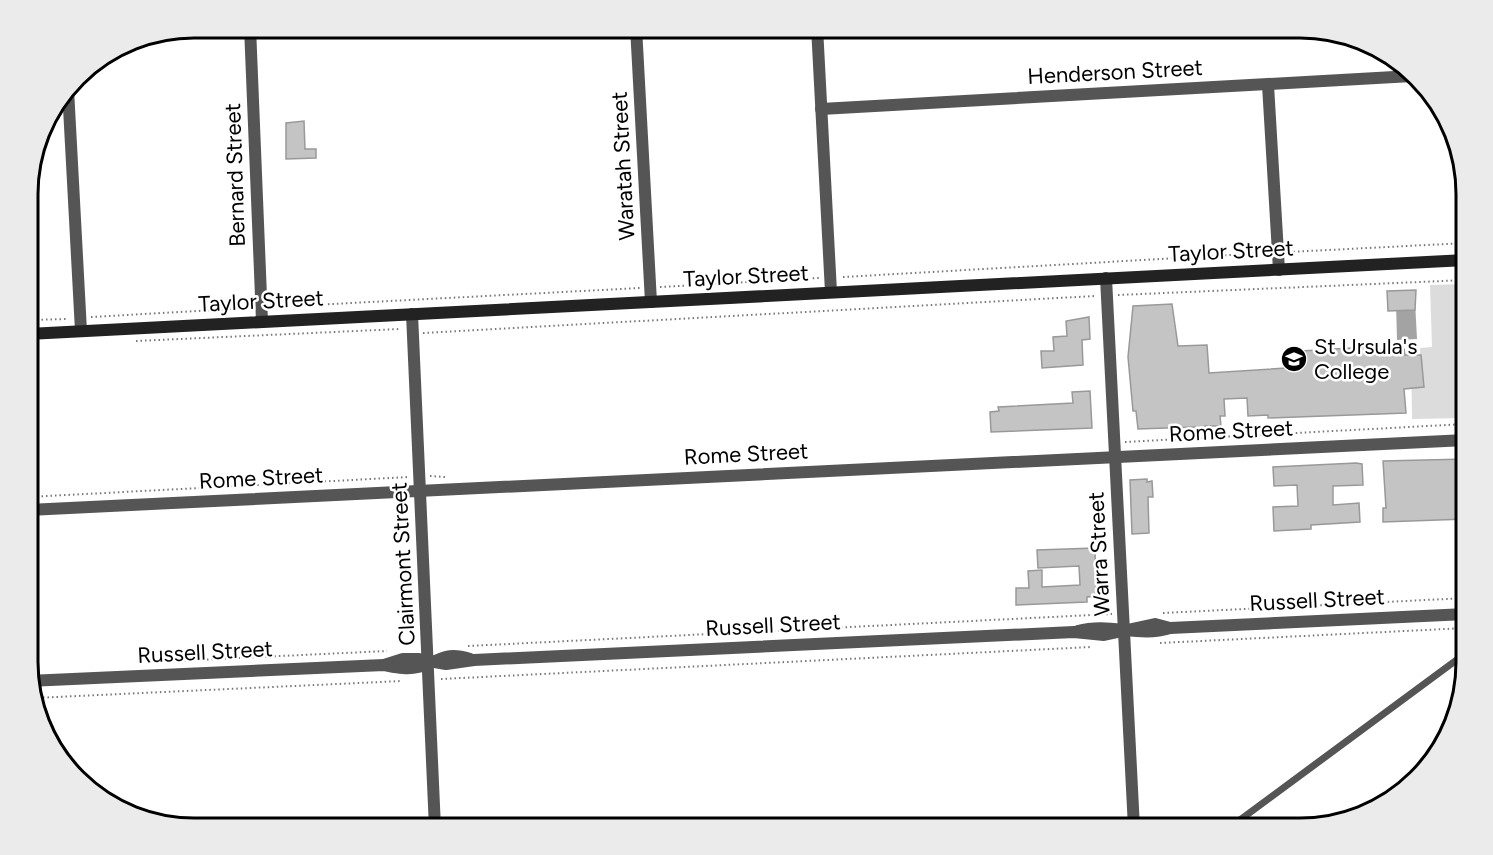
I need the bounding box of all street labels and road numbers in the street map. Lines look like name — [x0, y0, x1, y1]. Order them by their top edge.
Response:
street label: Henderson Street — [1027, 54, 1203, 90]
street label: Waratah Street — [606, 91, 640, 241]
street label: Bernard Street — [219, 103, 251, 247]
street label: Taylor Street — [1168, 234, 1294, 268]
street label: Taylor Street — [683, 259, 809, 293]
street label: Taylor Street — [198, 284, 324, 318]
street label: Rome Street — [1168, 414, 1294, 448]
street label: Rome Street — [683, 437, 809, 471]
street label: Rome Street — [198, 461, 324, 495]
street label: Clairmont Street — [385, 482, 421, 646]
street label: Warra Street — [1082, 491, 1116, 617]
street label: Russell Street — [1249, 583, 1385, 617]
street label: Russell Street — [705, 608, 841, 642]
street label: Russell Street — [137, 635, 273, 669]

